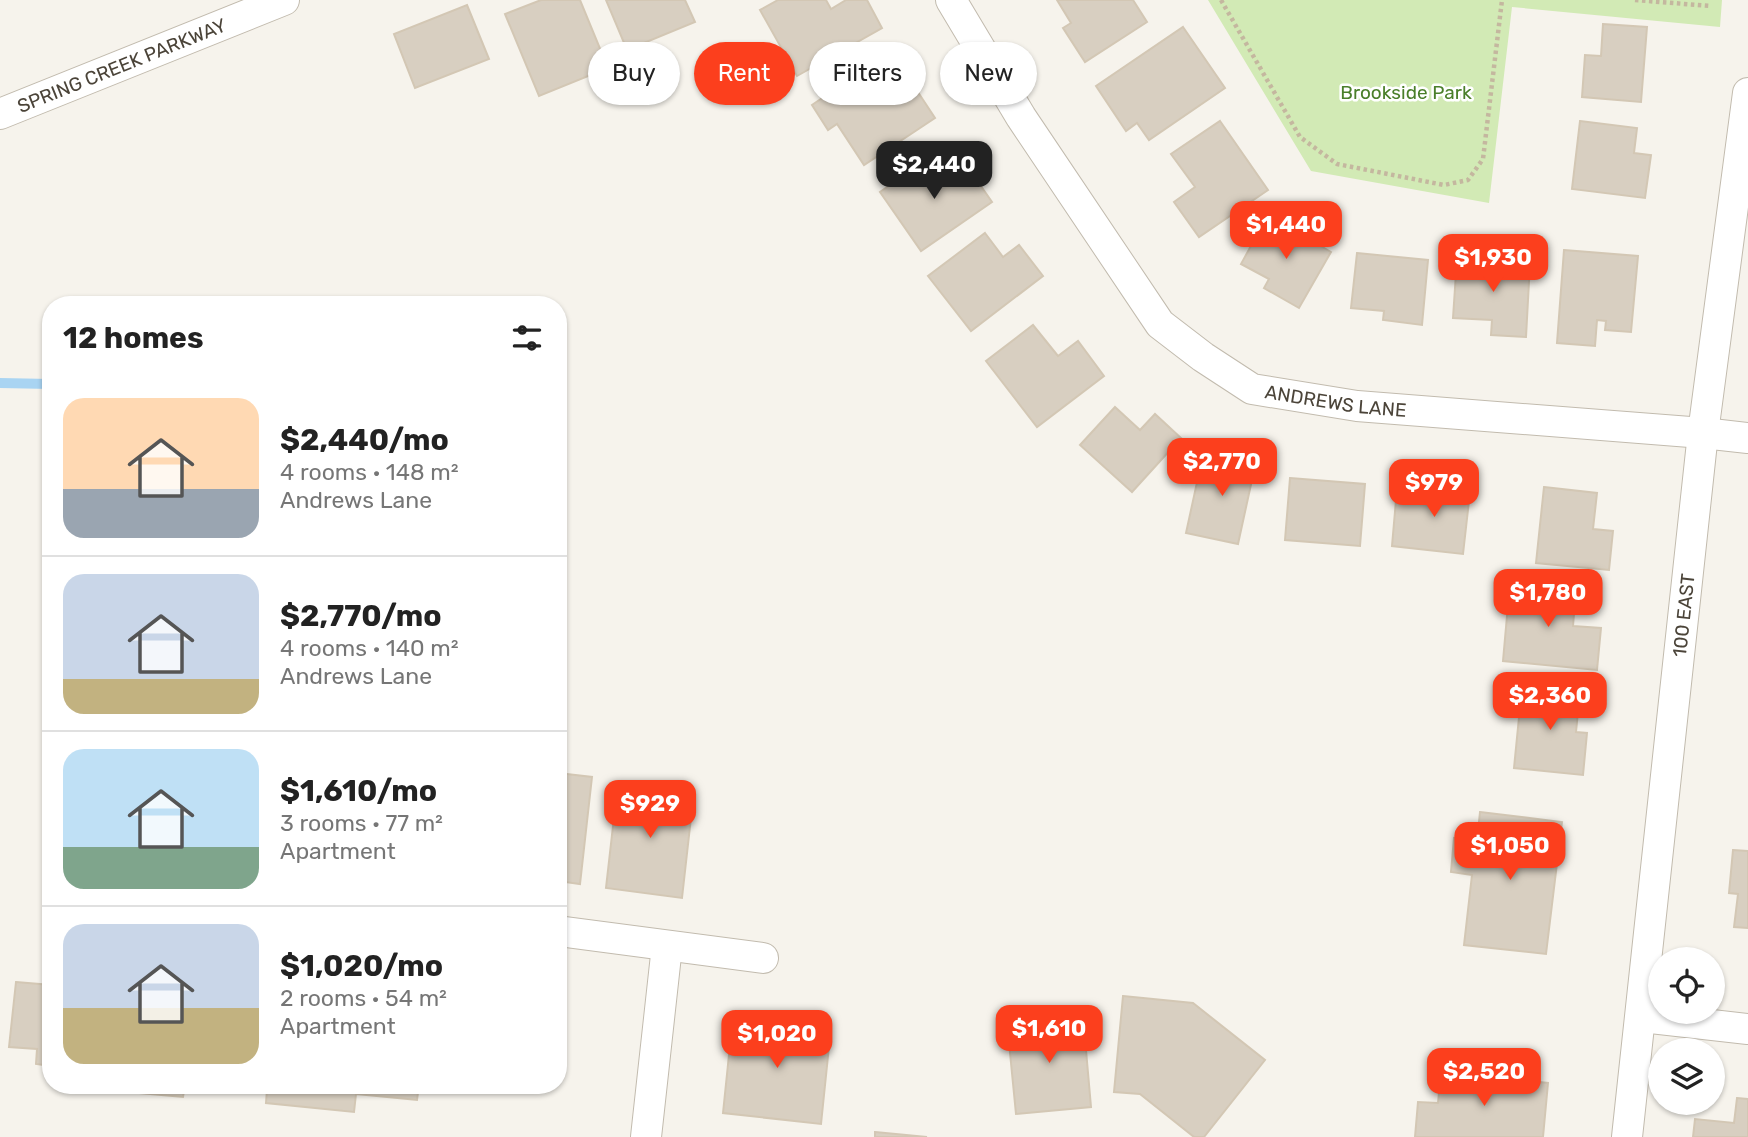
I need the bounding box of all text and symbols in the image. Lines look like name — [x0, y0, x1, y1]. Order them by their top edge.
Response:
street label: SPRING CREEK PARKWAY — [14, 13, 229, 117]
chip: Buy — [588, 42, 680, 105]
chip: Rent — [694, 42, 795, 105]
chip: Filters — [809, 42, 926, 105]
chip: New — [940, 42, 1037, 105]
park label: Brookside Park — [1340, 81, 1472, 104]
pin: $2,440 — [877, 142, 991, 201]
text: $2,440 — [892, 150, 976, 178]
pin: $1,440 — [1229, 202, 1343, 261]
text: $1,440 — [1246, 210, 1326, 238]
pin: $1,930 — [1436, 234, 1550, 294]
text: $1,930 — [1454, 243, 1532, 271]
icon: filters — [508, 319, 546, 357]
text: 12 homes — [63, 320, 204, 356]
street label: ANDREWS LANE — [1263, 380, 1407, 421]
text: $2,440/mo — [280, 422, 449, 458]
icon: home — [119, 426, 203, 510]
pin: $2,770 — [1165, 438, 1279, 498]
text: $2,770 — [1183, 447, 1261, 475]
text: 4 rooms · 148 m² — [280, 458, 459, 486]
pin: $979 — [1393, 460, 1475, 519]
text: $979 — [1405, 468, 1463, 496]
text: Andrews Lane — [280, 486, 432, 514]
pin: $1,780 — [1491, 570, 1605, 629]
street label: 100 EAST — [1667, 572, 1699, 658]
text: $1,780 — [1510, 578, 1586, 606]
text: $2,770/mo — [280, 598, 442, 634]
icon: home — [119, 602, 203, 686]
text: 4 rooms · 140 m² — [280, 634, 459, 662]
text: Andrews Lane — [280, 662, 432, 690]
pin: $2,360 — [1493, 672, 1607, 732]
text: $2,360 — [1509, 681, 1591, 709]
text: $1,610/mo — [280, 773, 437, 809]
icon: home — [119, 777, 203, 861]
pin: $929 — [609, 780, 691, 840]
text: $929 — [620, 789, 680, 817]
text: 3 rooms · 77 m² — [280, 809, 443, 837]
pin: $1,050 — [1453, 822, 1567, 882]
text: $1,050 — [1470, 831, 1550, 859]
text: Apartment — [280, 837, 396, 865]
map controls — [1648, 947, 1725, 1115]
button: locate — [1648, 947, 1725, 1024]
text: $1,020/mo — [280, 948, 443, 984]
icon: home — [119, 952, 203, 1036]
text: 2 rooms · 54 m² — [280, 984, 447, 1012]
pin: $1,610 — [992, 1006, 1106, 1065]
pin: $1,020 — [720, 1010, 834, 1070]
text: Apartment — [280, 1012, 396, 1040]
text: $1,610 — [1012, 1014, 1086, 1042]
text: $1,020 — [737, 1019, 817, 1047]
button: layers — [1648, 1038, 1725, 1115]
pin: $2,520 — [1427, 1048, 1541, 1108]
text: $2,520 — [1443, 1057, 1525, 1085]

